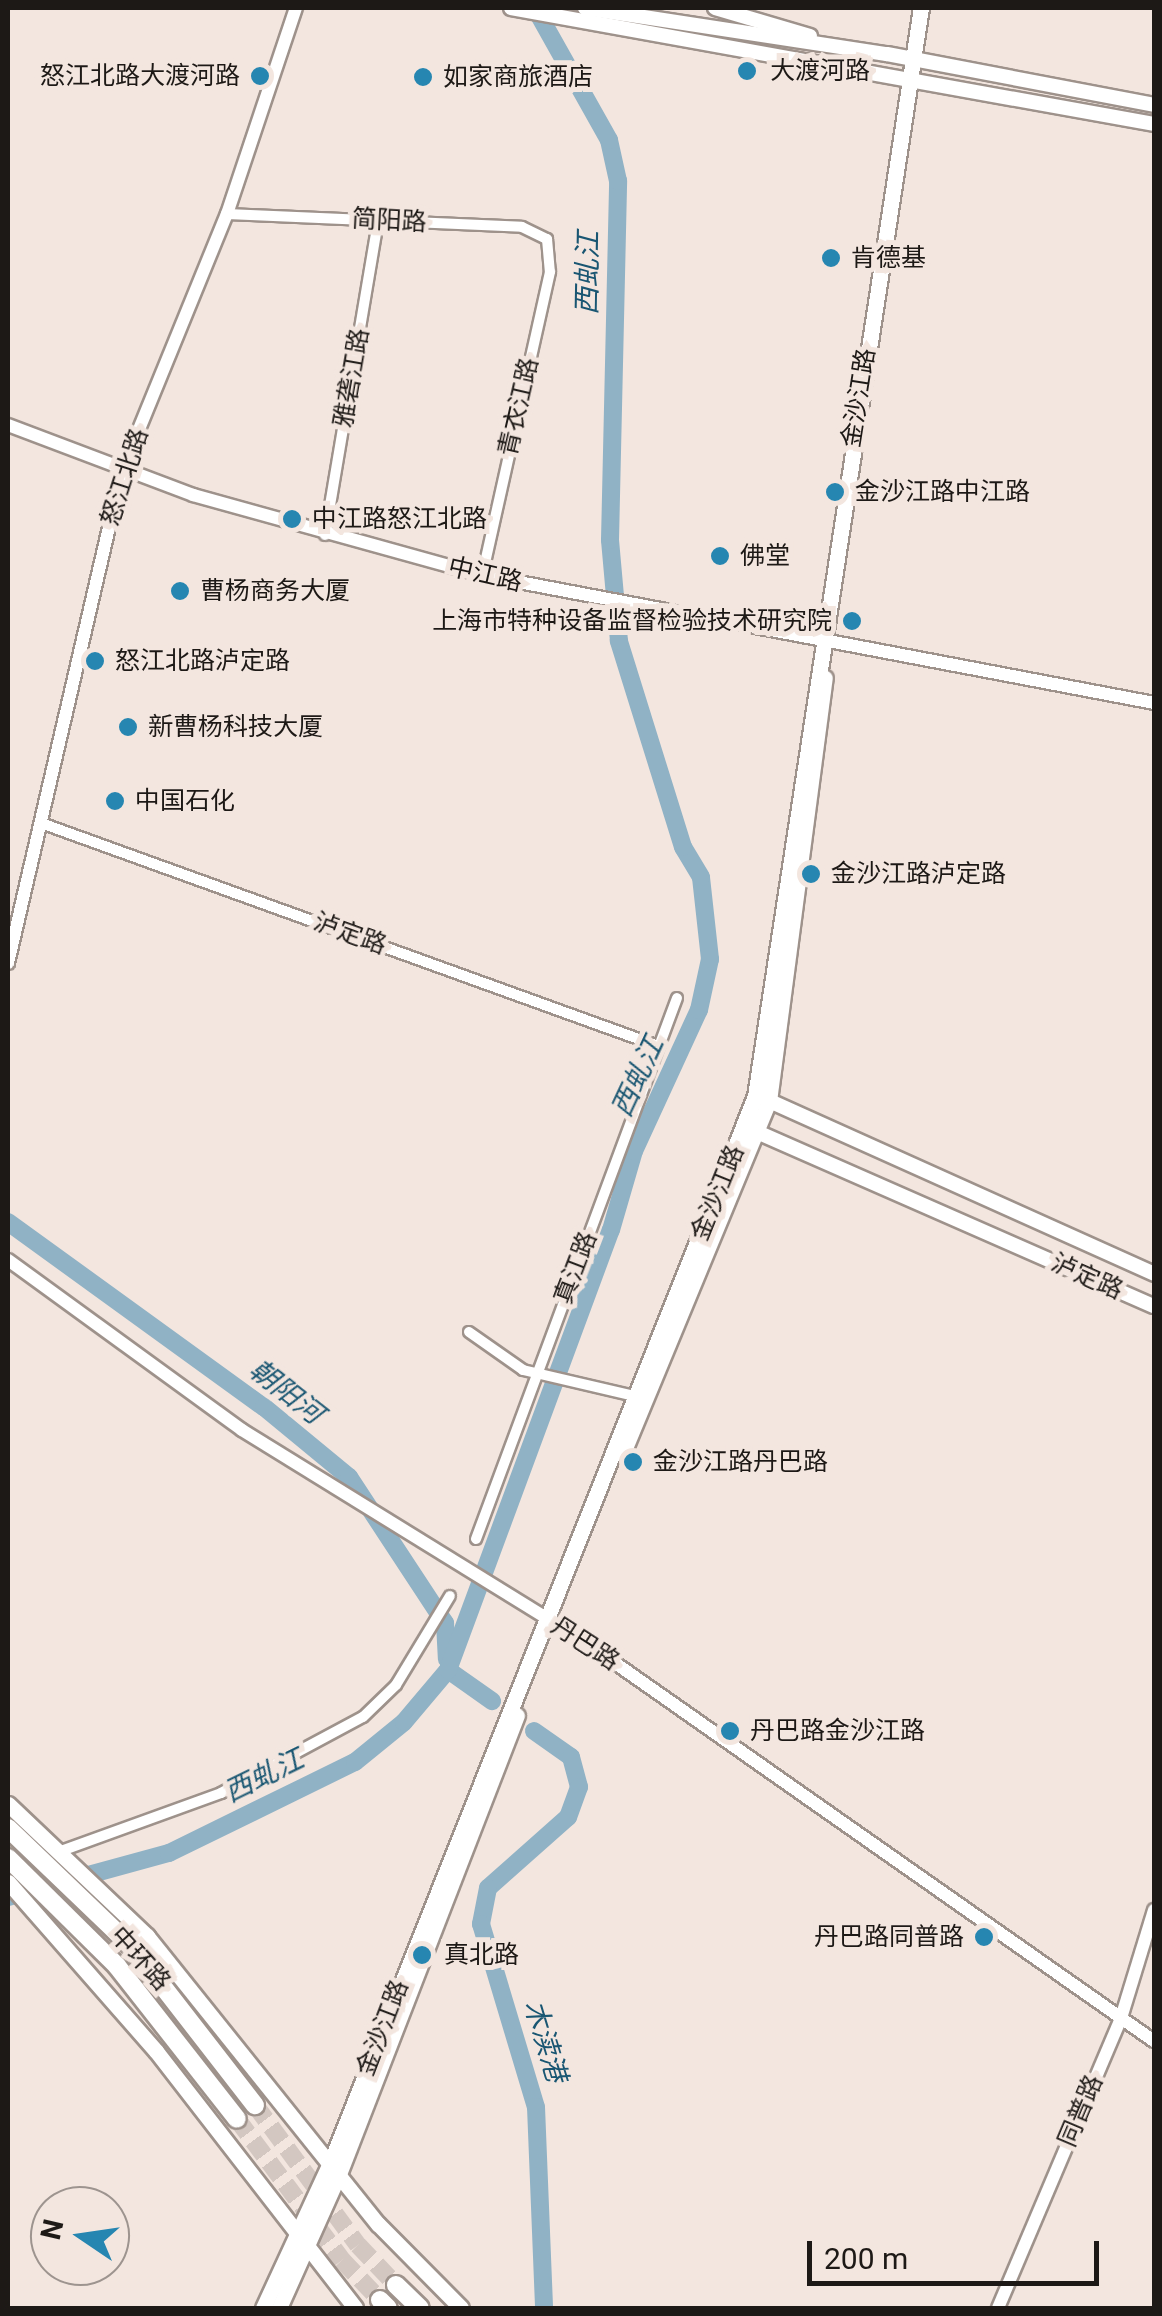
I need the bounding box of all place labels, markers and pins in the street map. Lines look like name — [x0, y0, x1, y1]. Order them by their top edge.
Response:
place label: 大渡河路 — [770, 56, 870, 86]
marker: 大渡河路 — [734, 58, 760, 84]
place label: 怒江北路大渡河路 — [40, 61, 240, 91]
place label: 如家商旅酒店 — [443, 62, 593, 92]
marker: 怒江北路大渡河路 — [249, 65, 271, 87]
marker: 如家商旅酒店 — [412, 66, 434, 88]
place label: 肯德基 — [851, 243, 926, 273]
marker: 肯德基 — [820, 247, 842, 269]
place label: 金沙江路中江路 — [855, 477, 1030, 507]
marker: 金沙江路中江路 — [824, 481, 846, 503]
place label: 中江路怒江北路 — [312, 504, 487, 534]
marker: 中江路怒江北路 — [281, 508, 303, 530]
place label: 佛堂 — [740, 541, 790, 571]
marker: 佛堂 — [709, 545, 731, 567]
place label: 曹杨商务大厦 — [200, 576, 350, 606]
marker: 曹杨商务大厦 — [169, 580, 191, 602]
place label: 上海市特种设备监督检验技术研究院 — [432, 606, 832, 636]
marker: 上海市特种设备监督检验技术研究院 — [841, 610, 863, 632]
place label: 怒江北路泸定路 — [115, 646, 290, 676]
marker: 怒江北路泸定路 — [84, 650, 106, 672]
place label: 新曹杨科技大厦 — [148, 712, 323, 742]
marker: 新曹杨科技大厦 — [117, 716, 139, 738]
place label: 中国石化 — [135, 786, 235, 816]
marker: 中国石化 — [104, 790, 126, 812]
place label: 金沙江路泸定路 — [831, 859, 1006, 889]
marker: 金沙江路泸定路 — [800, 863, 822, 885]
place label: 金沙江路丹巴路 — [653, 1447, 828, 1477]
marker: 金沙江路丹巴路 — [622, 1451, 644, 1473]
place label: 丹巴路金沙江路 — [750, 1716, 925, 1746]
marker: 丹巴路金沙江路 — [719, 1720, 741, 1742]
place label: 丹巴路同普路 — [814, 1922, 964, 1952]
marker: 丹巴路同普路 — [973, 1926, 995, 1948]
place label: 真北路 — [444, 1940, 519, 1970]
marker: 真北路 — [409, 1942, 435, 1968]

